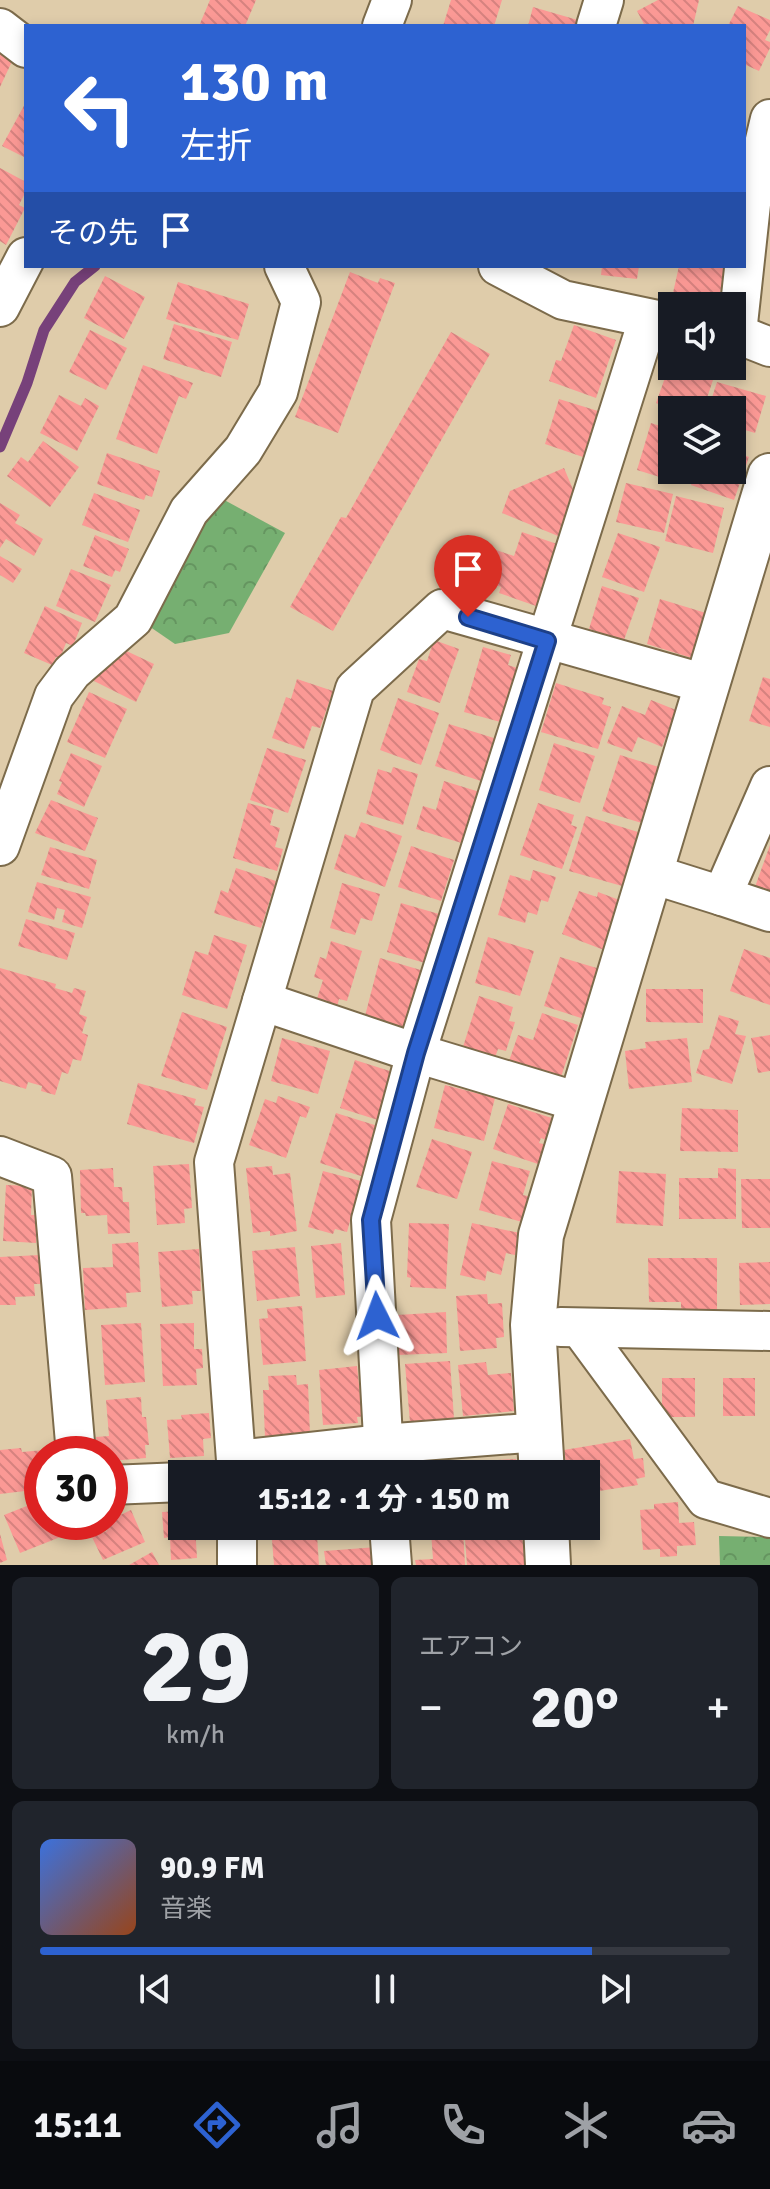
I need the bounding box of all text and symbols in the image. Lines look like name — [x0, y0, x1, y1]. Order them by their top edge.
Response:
text: 130 m — [180, 47, 328, 116]
icon: left — [48, 56, 152, 160]
text: 左折 — [180, 124, 252, 169]
icon: arrive — [154, 208, 198, 252]
text: その先 — [48, 215, 138, 252]
map controls — [658, 292, 746, 484]
button: sound — [658, 292, 746, 380]
button: layers — [658, 396, 746, 484]
pin — [434, 535, 502, 617]
icon: arrive — [446, 547, 490, 591]
position arrow — [335, 1274, 419, 1358]
speed limit sign: 30 — [24, 1436, 128, 1540]
text: 15:12 · 1 分 · 150 m — [258, 1481, 510, 1518]
text: 29 — [139, 1603, 252, 1731]
text: エアコン — [419, 1631, 523, 1663]
text: 20° — [530, 1671, 619, 1745]
text: − — [419, 1681, 443, 1735]
text: + — [706, 1681, 730, 1735]
text: km/h — [166, 1719, 225, 1751]
text: 90.9 FM — [160, 1850, 265, 1887]
text: 音楽 — [160, 1893, 212, 1925]
icon: previous — [133, 1967, 177, 2011]
icon: pause — [363, 1967, 407, 2011]
icon: next — [593, 1967, 637, 2011]
icon: directions — [189, 2097, 245, 2153]
icon: music — [312, 2097, 368, 2153]
icon: phone — [435, 2097, 491, 2153]
icon: climate — [558, 2097, 614, 2153]
icon: car — [681, 2097, 737, 2153]
text: 15:11 — [33, 2103, 122, 2148]

